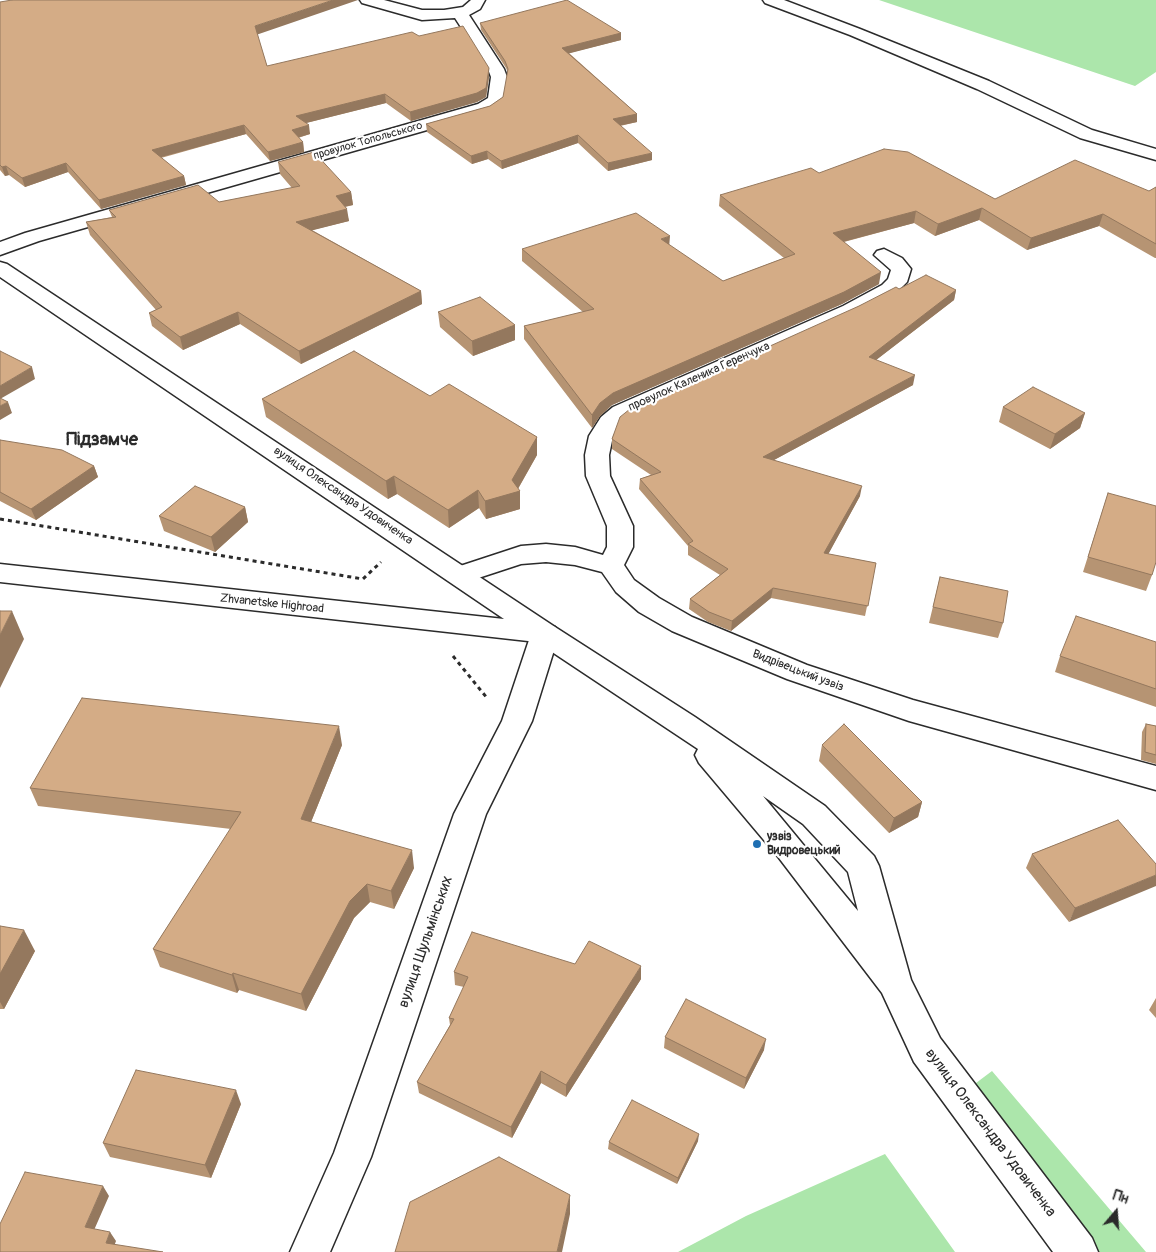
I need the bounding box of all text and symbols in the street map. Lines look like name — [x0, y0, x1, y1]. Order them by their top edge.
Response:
street label: провулок Топольського — [312, 119, 424, 163]
street label: провулок Каленика Геренчука — [626, 339, 772, 415]
district label: Підзамче — [66, 429, 138, 451]
street label: вулиця Олександра Удовиченка — [271, 444, 415, 548]
street label: Zhvanetske Highroad — [219, 591, 325, 617]
street label: Видрівецький узвіз — [750, 647, 846, 695]
place label: узвіз Видровецький — [767, 830, 841, 858]
marker: узвіз Видровецький — [751, 838, 763, 850]
street label: вулиця Шульмінських — [395, 874, 457, 1010]
street label: вулиця Олександра Удовиченка — [921, 1045, 1059, 1221]
north arrow — [1091, 1187, 1141, 1237]
text: Пн — [1111, 1187, 1131, 1208]

